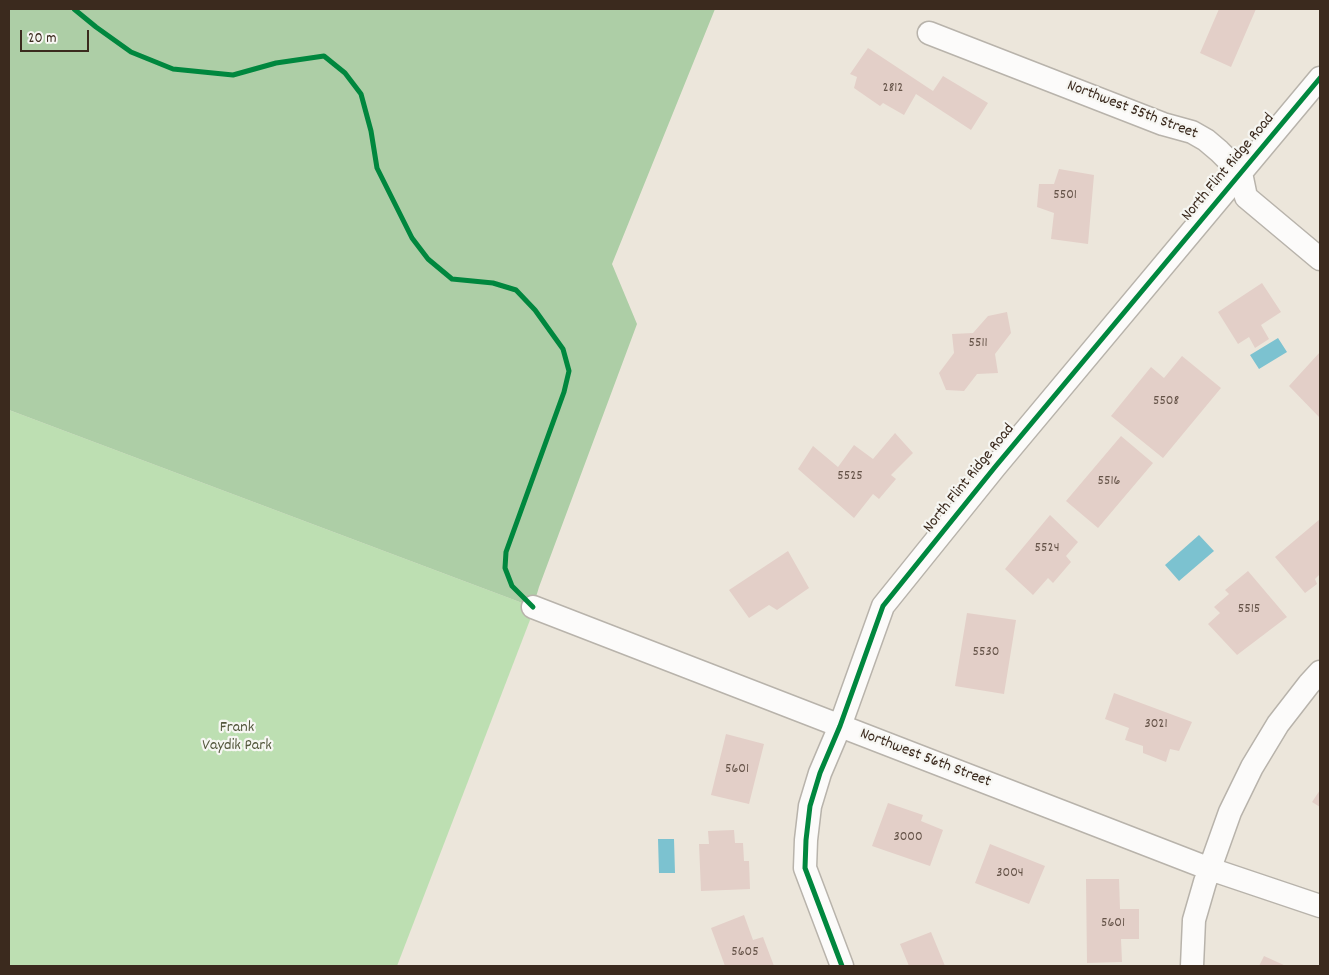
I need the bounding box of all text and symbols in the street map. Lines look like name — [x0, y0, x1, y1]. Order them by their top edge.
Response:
scale bar — [22, 20, 91, 52]
text: 20 m — [28, 28, 56, 50]
street label: Northwest 55th Street — [1064, 77, 1200, 145]
house number: 2812 — [883, 81, 903, 97]
street label: North Flint Ridge Road — [1178, 110, 1280, 226]
house number: 5501 — [1053, 188, 1077, 204]
house number: 5511 — [968, 336, 988, 352]
house number: 5508 — [1153, 394, 1179, 410]
street label: North Flint Ridge Road — [920, 421, 1020, 537]
house number: 5525 — [837, 469, 863, 485]
house number: 5516 — [1098, 474, 1120, 490]
house number: 5524 — [1035, 541, 1059, 557]
house number: 5515 — [1238, 602, 1260, 618]
house number: 5530 — [973, 645, 999, 661]
house number: 3021 — [1144, 717, 1168, 733]
park label: Frank Vaydik Park — [202, 719, 272, 757]
street label: Northwest 56th Street — [857, 725, 993, 793]
house number: 5601 — [725, 762, 749, 778]
house number: 3000 — [893, 830, 923, 846]
house number: 3004 — [996, 866, 1024, 882]
house number: 5601 — [1101, 916, 1125, 932]
house number: 5605 — [731, 945, 759, 961]

